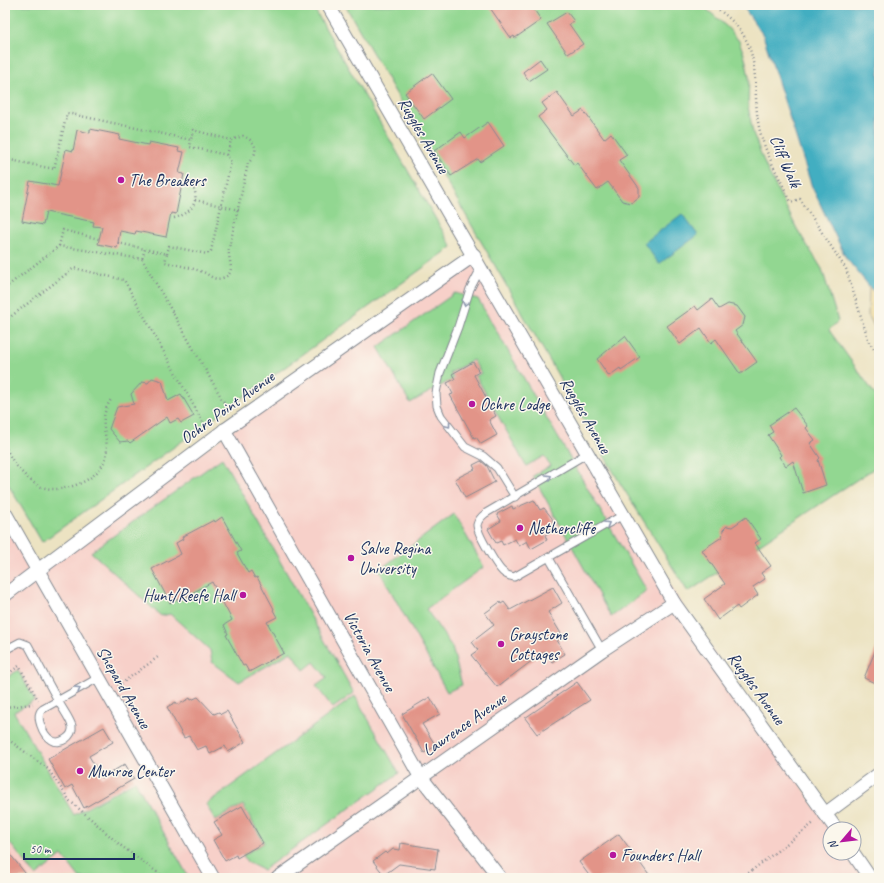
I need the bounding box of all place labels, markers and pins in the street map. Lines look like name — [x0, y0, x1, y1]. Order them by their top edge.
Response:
place label: The Breakers — [129, 170, 207, 191]
marker: The Breakers — [116, 175, 126, 185]
place label: Ochre Lodge — [480, 394, 551, 415]
marker: Ochre Lodge — [467, 399, 477, 409]
place label: Nethercliffe — [528, 518, 596, 539]
marker: Nethercliffe — [515, 523, 525, 533]
place label: Salve Regina University — [359, 538, 432, 579]
marker: Salve Regina University — [346, 553, 356, 563]
place label: Hunt/Reefe Hall — [143, 585, 238, 606]
marker: Hunt/Reefe Hall — [238, 590, 248, 600]
place label: Graystone Cottages — [509, 624, 569, 665]
marker: Graystone Cottages — [496, 639, 506, 649]
place label: Munroe Center — [88, 761, 176, 782]
marker: Munroe Center — [75, 766, 85, 776]
place label: Founders Hall — [621, 845, 702, 866]
marker: Founders Hall — [608, 850, 618, 860]

